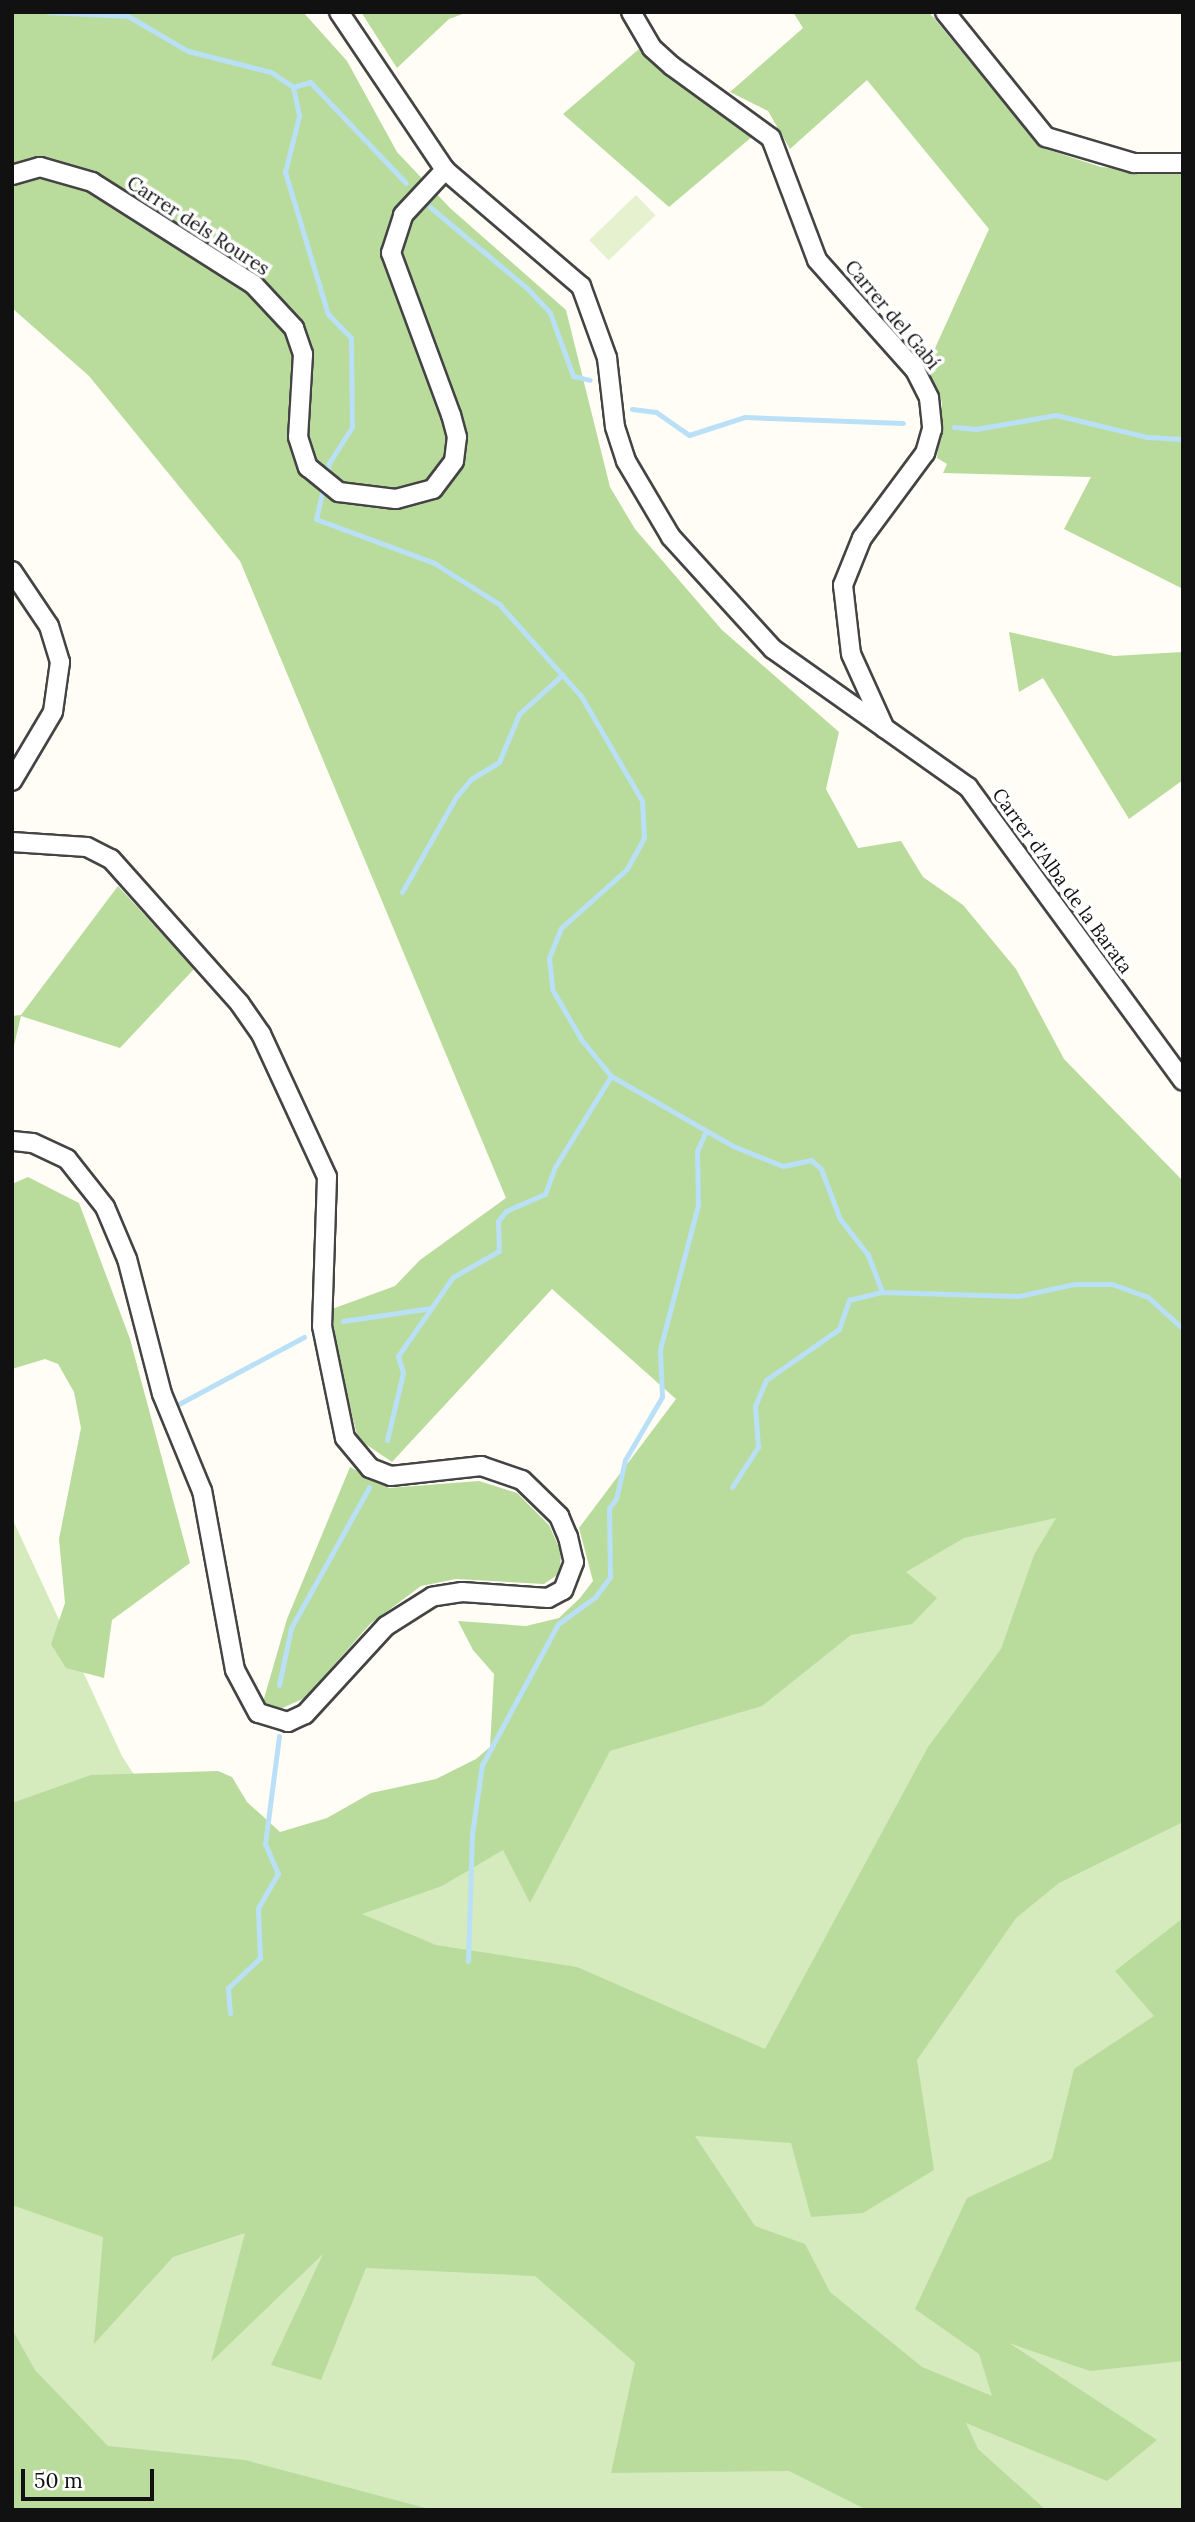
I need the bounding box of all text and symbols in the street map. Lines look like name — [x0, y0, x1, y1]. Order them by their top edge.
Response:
street label: Carrer dels Roures — [123, 172, 273, 280]
street label: Carrer del Gabí — [840, 256, 944, 374]
street label: Carrer d'Alba de la Barata — [987, 784, 1137, 978]
scale bar — [24, 2456, 158, 2500]
text: 50 m — [34, 2467, 83, 2494]

